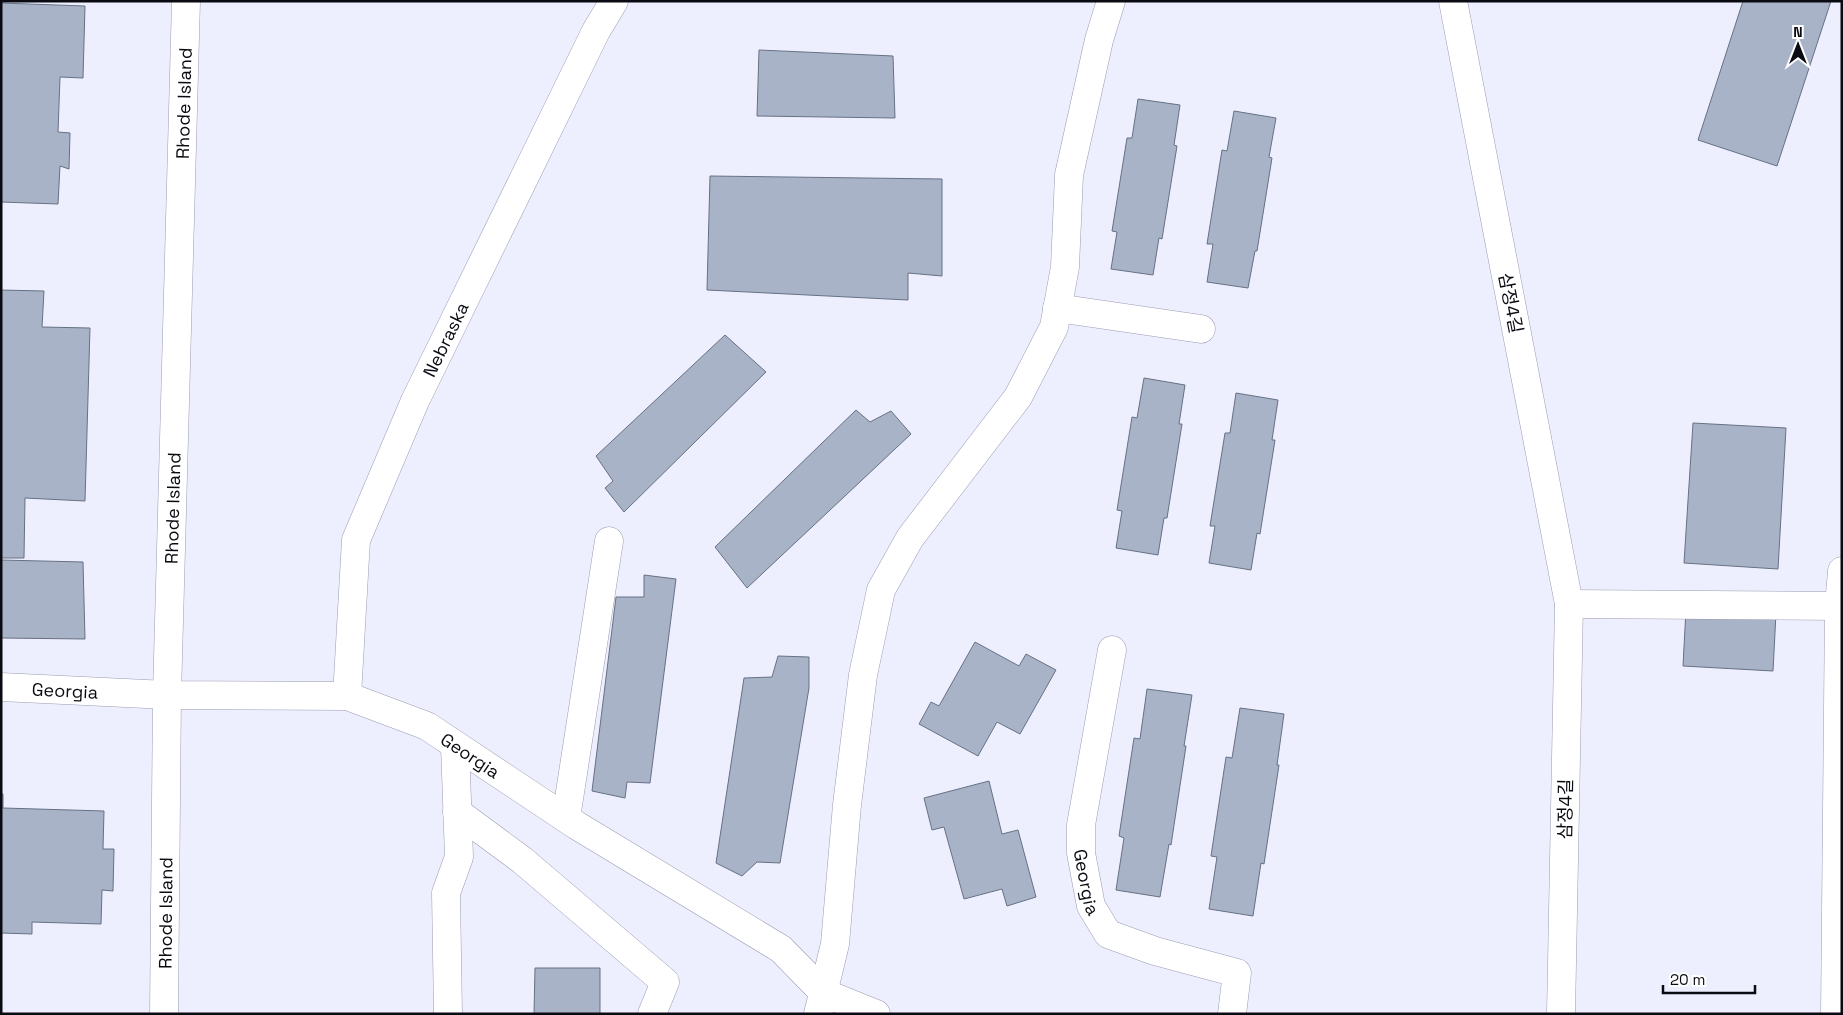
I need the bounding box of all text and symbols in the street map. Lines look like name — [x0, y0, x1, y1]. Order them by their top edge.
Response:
north arrow — [1773, 20, 1823, 70]
text: N — [1793, 23, 1803, 41]
street label: Rhode Island — [170, 47, 196, 159]
street label: 삼정4길 — [1494, 271, 1528, 335]
street label: Nebraska — [417, 298, 473, 380]
street label: Rhode Island — [159, 452, 185, 564]
street label: Georgia — [31, 677, 99, 703]
street label: Georgia — [437, 727, 505, 783]
street label: 삼정4길 — [1553, 778, 1577, 840]
street label: Georgia — [1069, 847, 1105, 919]
street label: Rhode Island — [153, 857, 177, 969]
scale bar — [1663, 962, 1756, 994]
text: 20 m — [1670, 970, 1705, 989]

